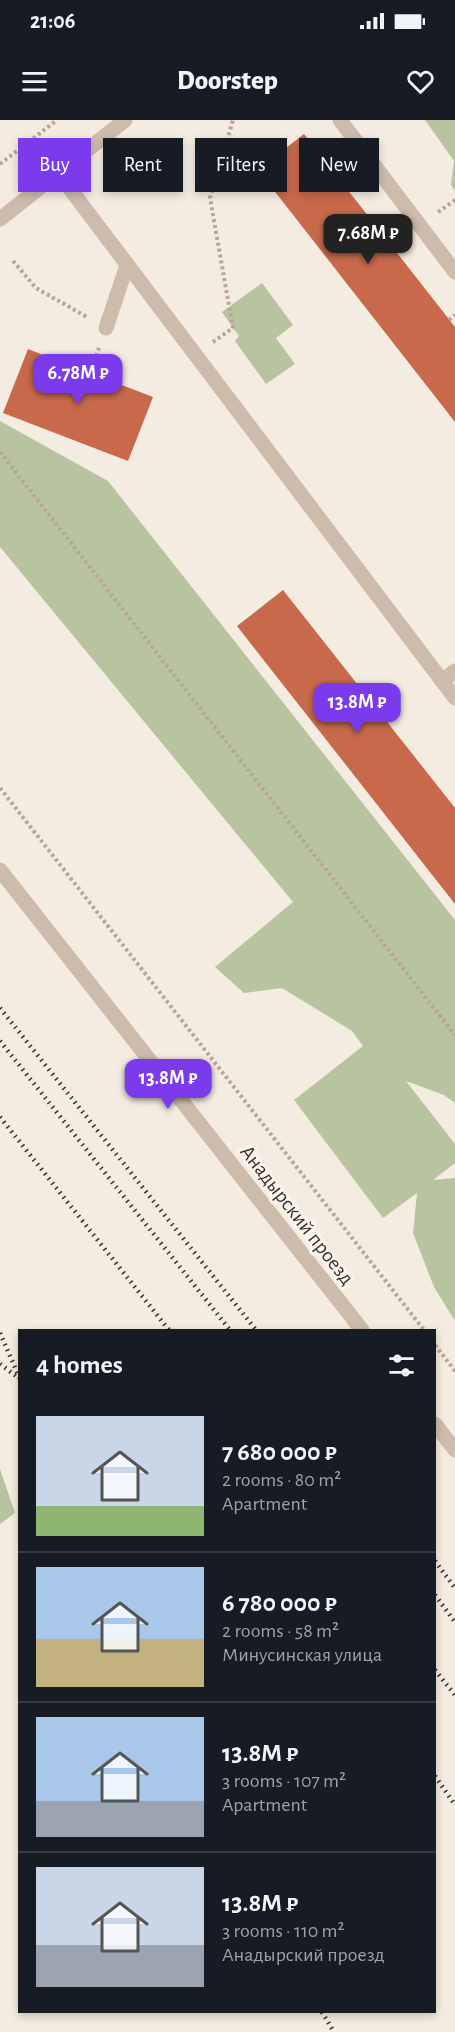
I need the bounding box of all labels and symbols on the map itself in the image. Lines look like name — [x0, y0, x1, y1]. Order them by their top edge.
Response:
pin: 7.68M ₽ — [313, 214, 423, 265]
pin: 6.78M ₽ — [23, 354, 133, 405]
pin: 13.8M ₽ — [302, 683, 412, 734]
pin: 13.8M ₽ — [113, 1059, 223, 1110]
street label: Анадырский проезд — [236, 1141, 358, 1289]

